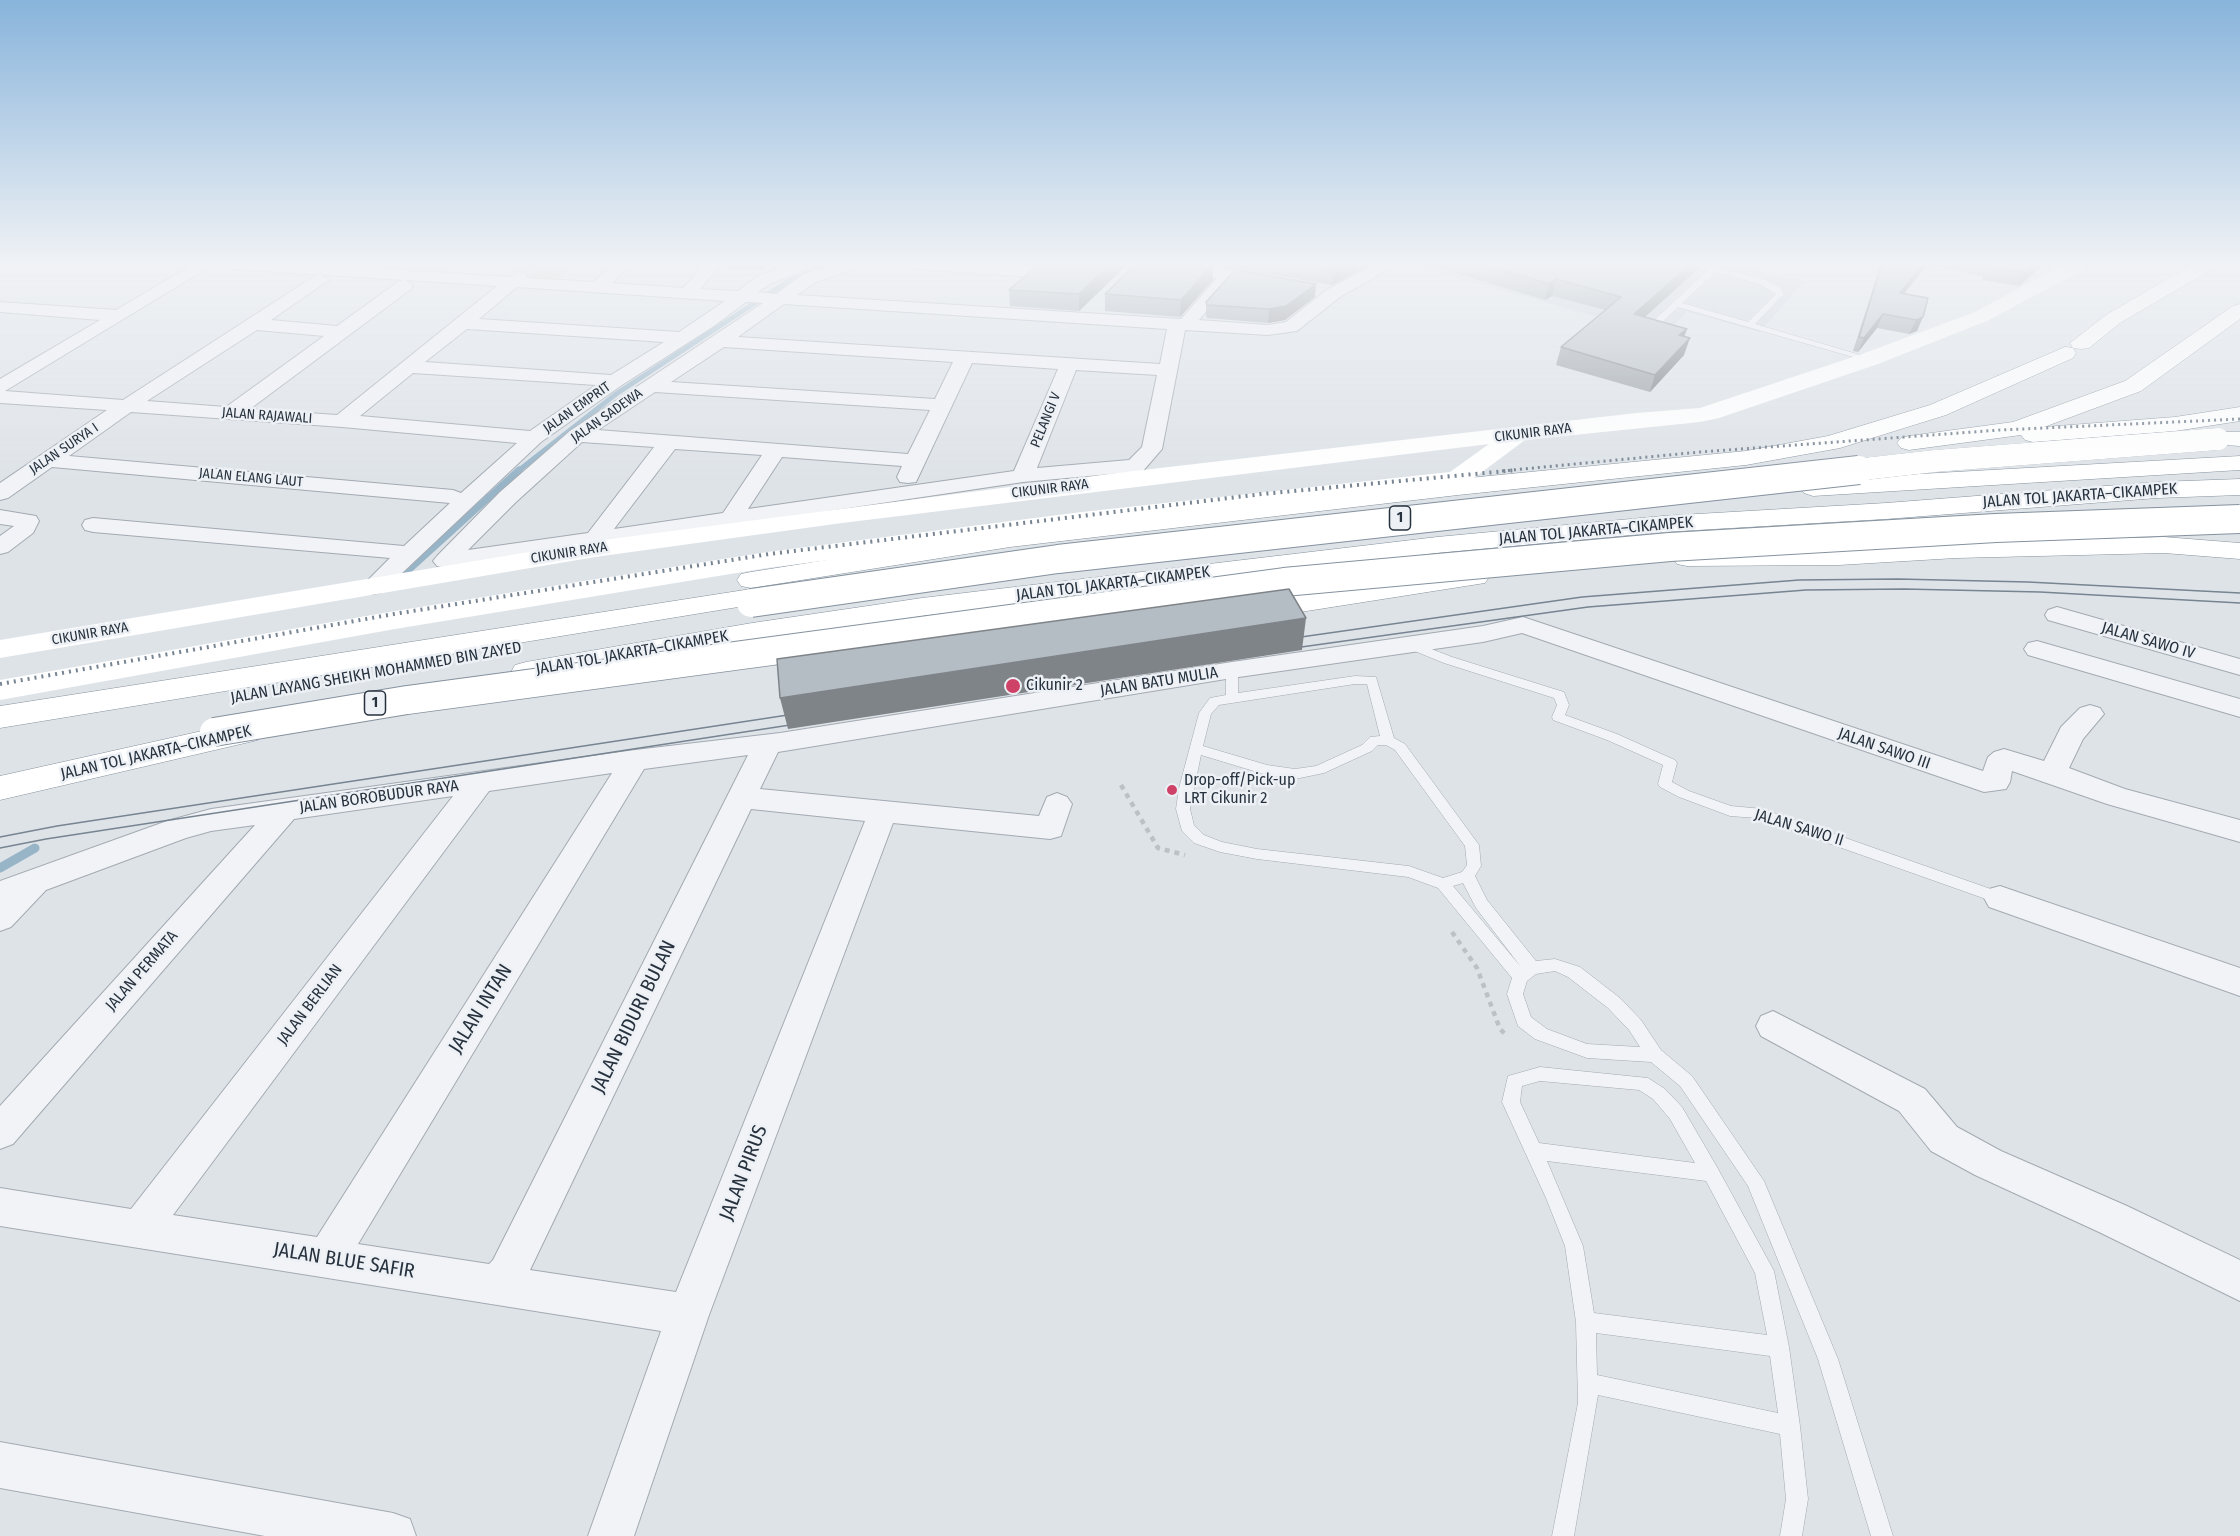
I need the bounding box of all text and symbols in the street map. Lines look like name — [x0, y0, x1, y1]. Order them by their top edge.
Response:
street label: JALAN EMPRIT — [540, 379, 614, 437]
street label: JALAN SADEWA — [568, 385, 646, 447]
street label: PELANGI V — [1027, 390, 1065, 450]
street label: JALAN RAJAWALI — [221, 404, 313, 428]
street label: JALAN SURYA I — [26, 420, 102, 478]
street label: CIKUNIR RAYA — [1494, 420, 1572, 446]
street label: JALAN ELANG LAUT — [198, 465, 304, 491]
street label: CIKUNIR RAYA — [1011, 476, 1089, 502]
street label: JALAN TOL JAKARTA–CIKAMPEK — [1982, 480, 2178, 512]
road number: 1 — [1390, 506, 1410, 530]
street label: JALAN TOL JAKARTA–CIKAMPEK — [1498, 513, 1694, 549]
street label: CIKUNIR RAYA — [529, 539, 609, 567]
street label: JALAN TOL JAKARTA–CIKAMPEK — [1015, 563, 1211, 605]
street label: CIKUNIR RAYA — [50, 619, 130, 649]
street label: JALAN SAWO IV — [2099, 619, 2197, 663]
street label: JALAN TOL JAKARTA–CIKAMPEK — [534, 627, 730, 679]
street label: JALAN LAYANG SHEIKH MOHAMMED BIN ZAYED — [229, 638, 523, 708]
street label: JALAN BATU MULIA — [1099, 663, 1219, 701]
place label: Cikunir 2 — [1026, 676, 1083, 696]
marker: Cikunir 2 — [1004, 677, 1022, 695]
road number: 1 — [364, 691, 386, 715]
street label: JALAN TOL JAKARTA–CIKAMPEK — [59, 722, 253, 784]
street label: JALAN SAWO III — [1835, 724, 1933, 774]
place label: Drop-off/Pick-up LRT Cikunir 2 — [1184, 771, 1296, 809]
street label: JALAN BOROBUDUR RAYA — [298, 776, 460, 818]
marker: Drop-off/Pick-up LRT Cikunir 2 — [1165, 783, 1179, 797]
street label: JALAN SAWO II — [1752, 805, 1846, 851]
street label: JALAN PERMATA — [102, 927, 182, 1015]
street label: JALAN BIDURI BULAN — [587, 937, 681, 1097]
street label: JALAN INTAN — [444, 960, 518, 1058]
street label: JALAN BERLIAN — [273, 961, 347, 1049]
street label: JALAN PIRUS — [715, 1122, 773, 1224]
street label: JALAN BLUE SAFIR — [272, 1238, 416, 1284]

